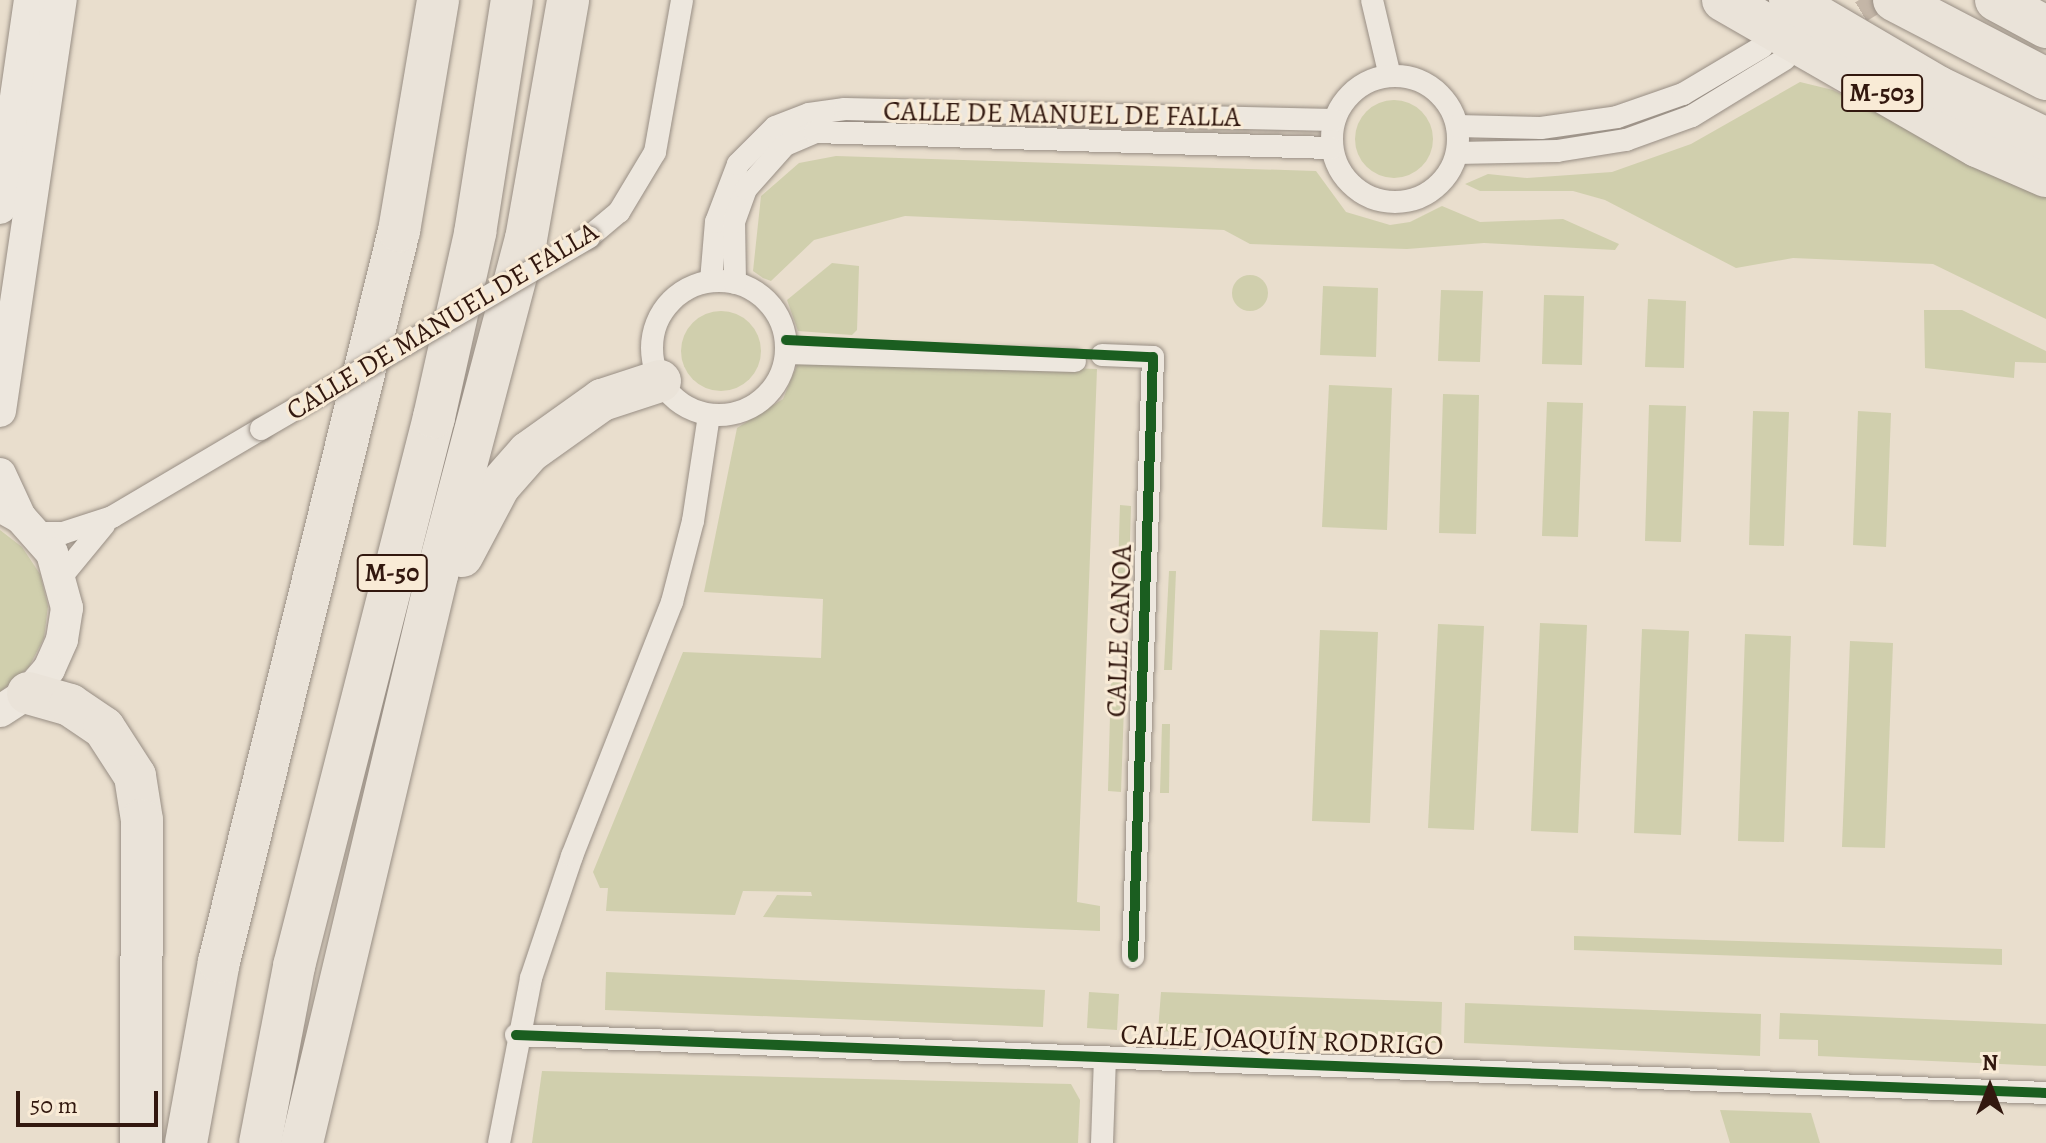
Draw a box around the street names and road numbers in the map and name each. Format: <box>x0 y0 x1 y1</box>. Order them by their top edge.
road number: M-503 <box>1840 71 1924 115</box>
street label: CALLE DE MANUEL DE FALLA <box>883 94 1241 134</box>
street label: CALLE DE MANUEL DE FALLA <box>280 215 604 427</box>
street label: CALLE CANOA <box>1099 544 1139 718</box>
road number: M-50 <box>356 551 428 595</box>
street label: CALLE JOAQUÍN RODRIGO <box>1120 1018 1444 1062</box>

